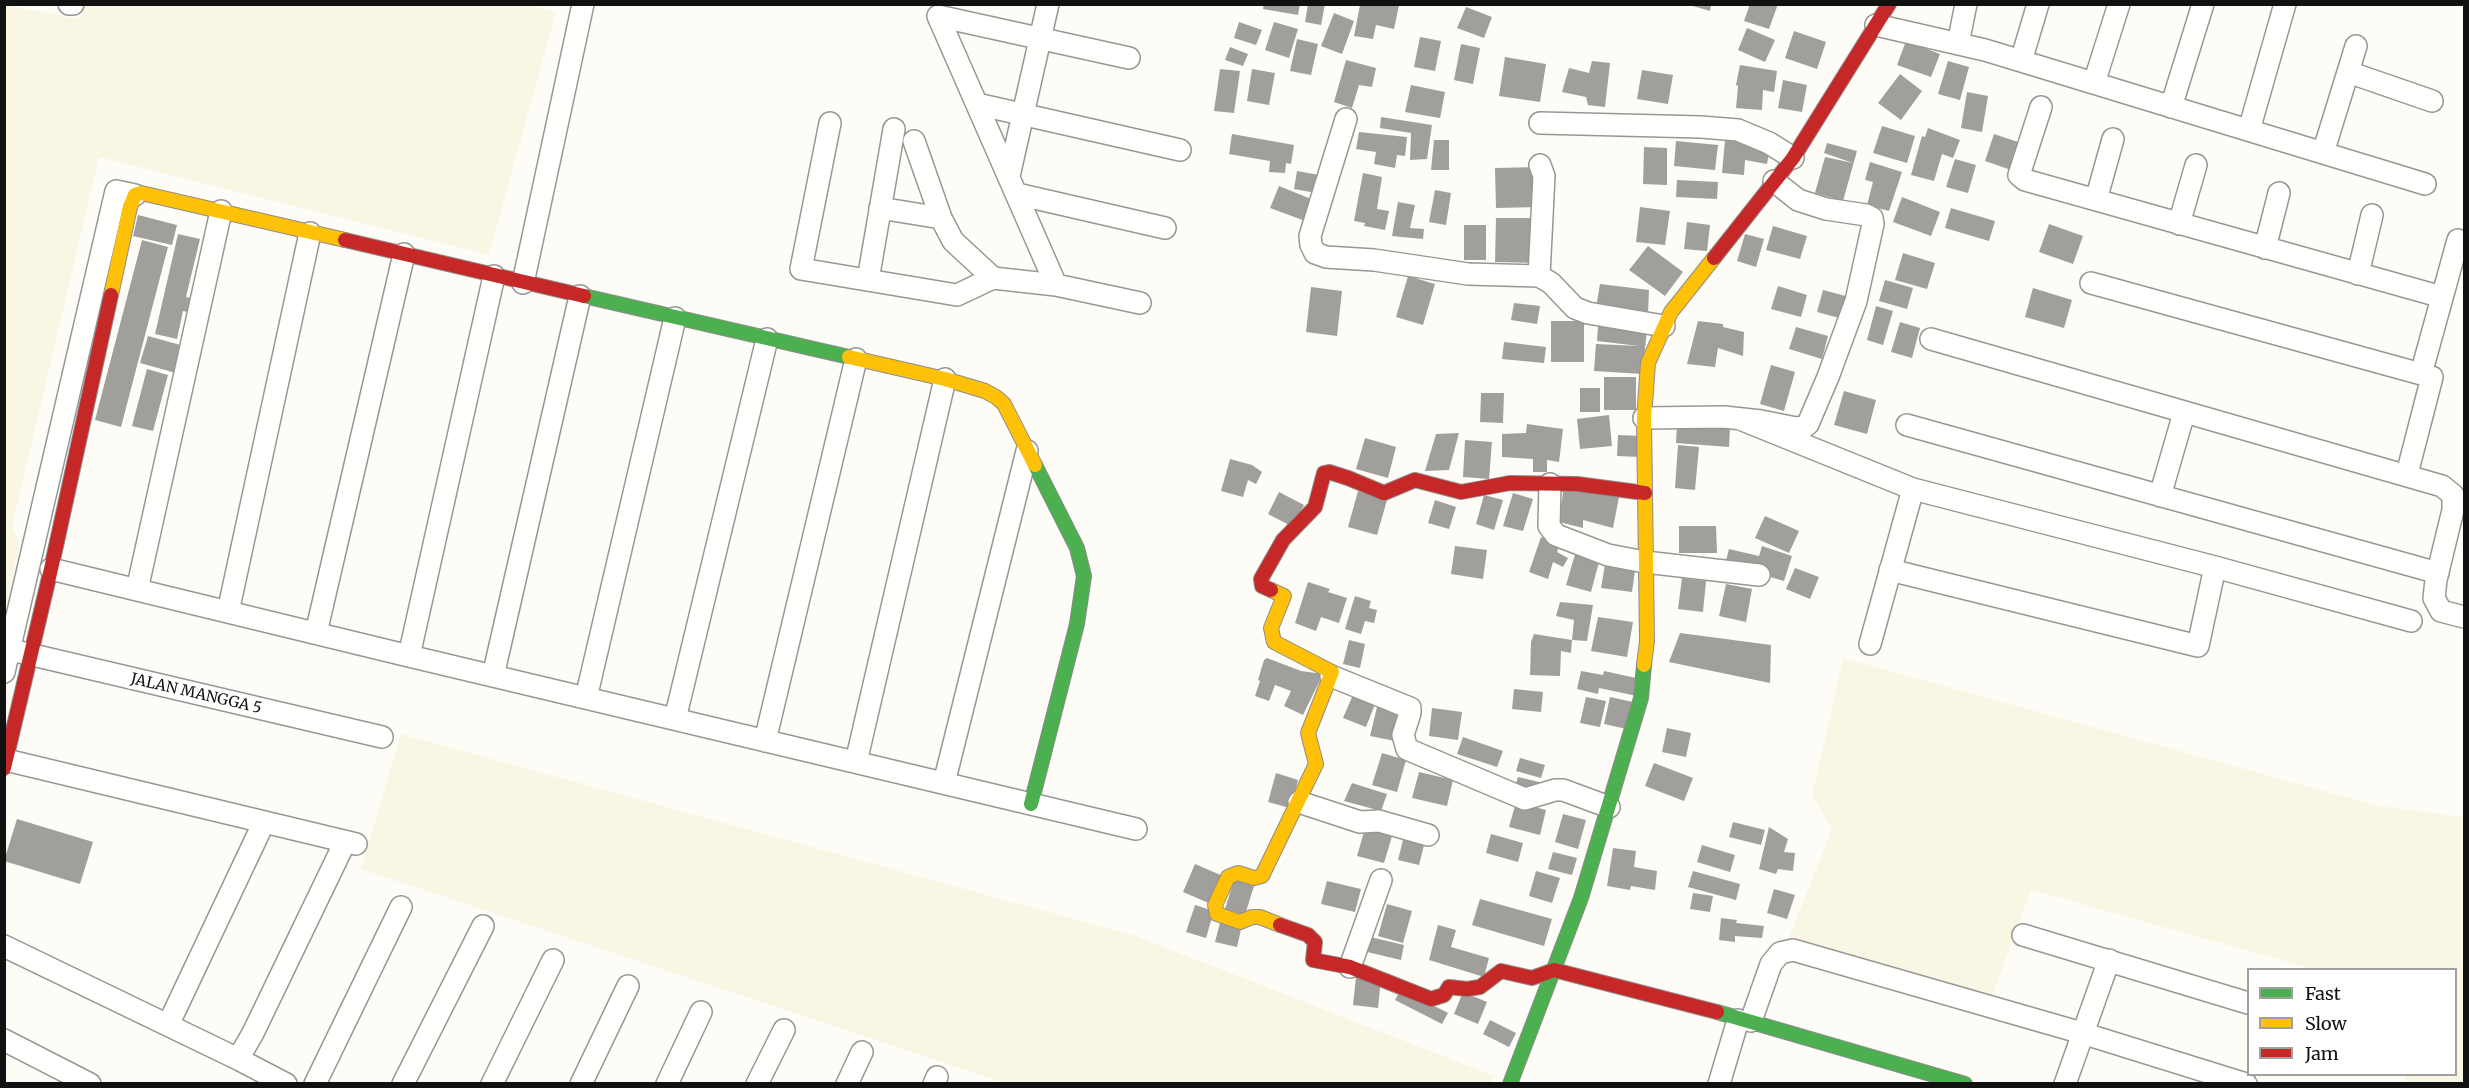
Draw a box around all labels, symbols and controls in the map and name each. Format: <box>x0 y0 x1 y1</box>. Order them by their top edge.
street label: JALAN MANGGA 5 <box>129 670 263 718</box>
legend <box>2247 968 2457 1076</box>
text: Fast <box>2305 982 2341 1005</box>
text: Slow <box>2305 1012 2347 1035</box>
text: Jam <box>2305 1042 2339 1065</box>

